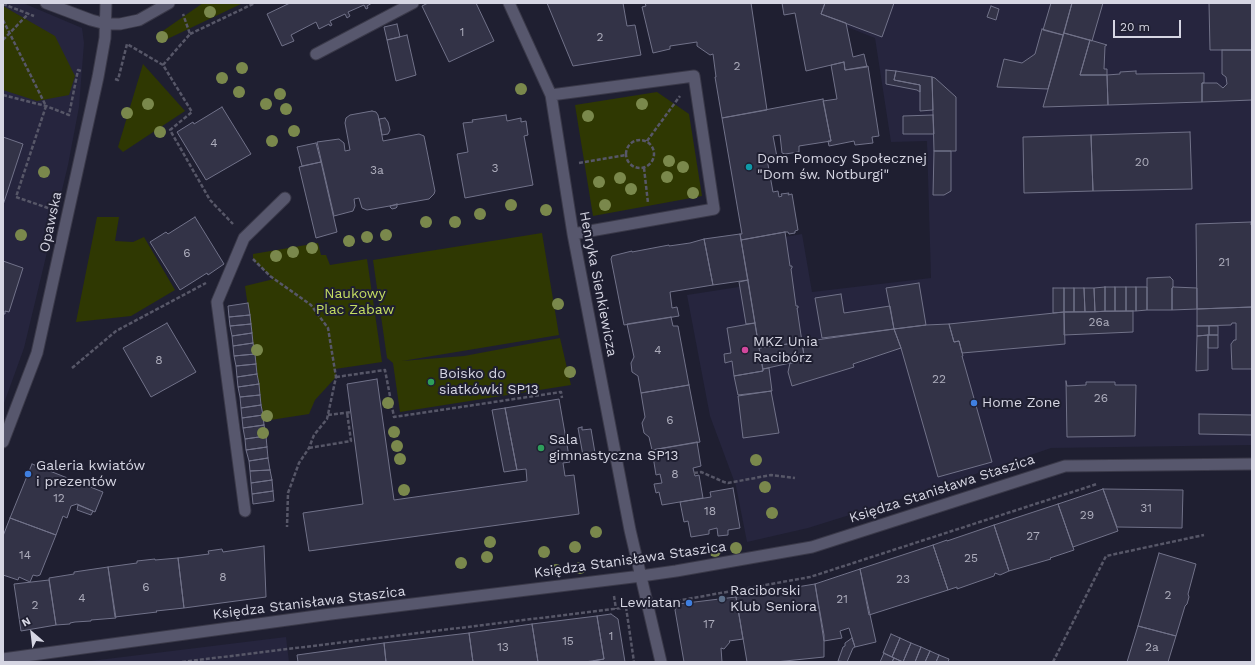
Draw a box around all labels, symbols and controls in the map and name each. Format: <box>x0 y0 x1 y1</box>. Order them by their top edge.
scale bar <box>1115 12 1183 38</box>
text: 20 m <box>1120 20 1150 34</box>
house number: 1 <box>460 25 464 39</box>
house number: 2 <box>597 30 603 44</box>
house number: 2 <box>734 59 740 73</box>
house number: 4 <box>210 136 218 150</box>
place label: Dom Pomocy Społecznej "Dom św. Notburgi" <box>757 151 927 184</box>
house number: 20 <box>1135 155 1149 169</box>
house number: 3 <box>492 161 498 175</box>
marker: Dom Pomocy Społecznej "Dom św. Notburgi" <box>744 162 754 172</box>
house number: 3a <box>370 163 384 177</box>
street label: Opawska <box>36 190 66 254</box>
street label: Henryka Sienkiewicza <box>576 210 620 358</box>
house number: 6 <box>183 246 191 260</box>
house number: 21 <box>1218 255 1230 269</box>
park label: Naukowy Plac Zabaw <box>316 286 394 318</box>
house number: 26a <box>1088 315 1110 329</box>
place label: MKZ Unia Racibórz <box>753 334 818 366</box>
house number: 4 <box>654 343 662 357</box>
marker: MKZ Unia Racibórz <box>740 345 750 355</box>
house number: 8 <box>155 353 163 367</box>
place label: Boisko do siatkówki SP13 <box>439 366 539 398</box>
house number: 22 <box>932 372 946 386</box>
marker: Boisko do siatkówki SP13 <box>426 377 436 387</box>
house number: 26 <box>1094 391 1108 405</box>
place label: Home Zone <box>982 395 1060 411</box>
marker: Home Zone <box>969 398 979 408</box>
house number: 6 <box>666 413 674 427</box>
place label: Sala gimnastyczna SP13 <box>549 432 678 464</box>
marker: Sala gimnastyczna SP13 <box>536 443 546 453</box>
street label: Księdza Stanisława Staszica <box>847 451 1037 527</box>
place label: Galeria kwiatów i prezentów <box>36 458 145 490</box>
house number: 8 <box>671 467 679 481</box>
marker: Galeria kwiatów i prezentów <box>23 469 33 479</box>
house number: 12 <box>53 491 65 505</box>
house number: 31 <box>1140 501 1152 515</box>
house number: 18 <box>704 504 716 518</box>
house number: 29 <box>1080 508 1094 522</box>
house number: 27 <box>1026 529 1040 543</box>
street label: Księdza Stanisława Staszica <box>533 538 727 582</box>
house number: 14 <box>19 548 31 562</box>
house number: 25 <box>964 551 978 565</box>
house number: 8 <box>219 570 227 584</box>
house number: 23 <box>896 572 910 586</box>
house number: 6 <box>142 580 150 594</box>
street label: Księdza Stanisława Staszica <box>212 583 406 623</box>
place label: Raciborski Klub Seniora <box>730 583 817 616</box>
house number: 2 <box>1165 588 1171 602</box>
house number: 4 <box>78 591 86 605</box>
house number: 21 <box>836 592 848 606</box>
marker: Raciborski Klub Seniora <box>717 594 727 604</box>
place label: Lewiatan <box>619 595 681 611</box>
house number: 2 <box>32 598 38 612</box>
marker: Lewiatan <box>684 598 694 608</box>
north arrow <box>12 613 52 653</box>
text: N <box>19 614 33 630</box>
house number: 17 <box>703 617 715 631</box>
house number: 1 <box>609 629 613 643</box>
house number: 15 <box>562 634 574 648</box>
house number: 13 <box>497 640 509 654</box>
house number: 2a <box>1145 640 1159 654</box>

